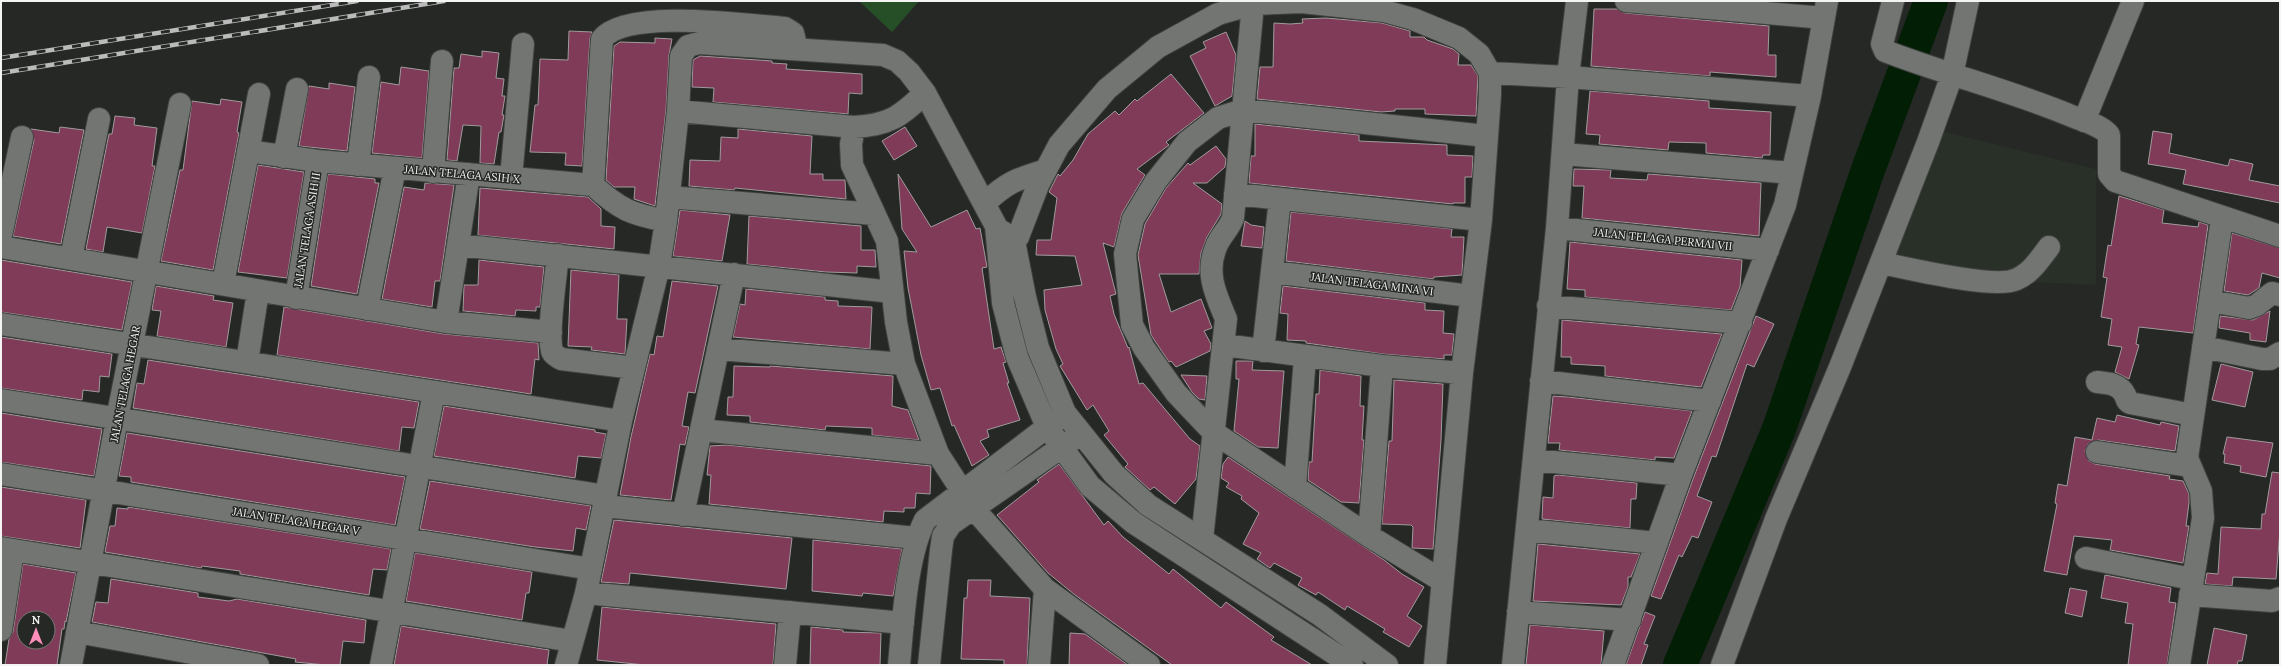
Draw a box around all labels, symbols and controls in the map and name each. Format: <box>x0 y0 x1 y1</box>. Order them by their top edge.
street label: JALAN TELAGA ASIH X <box>403 162 521 186</box>
street label: JALAN TELAGA ASIH II <box>291 171 323 290</box>
street label: JALAN TELAGA PERMAI VII <box>1592 225 1733 253</box>
street label: JALAN TELAGA MINA VI <box>1309 269 1434 299</box>
street label: JALAN TELAGA HEGAR <box>107 324 143 444</box>
street label: JALAN TELAGA HEGAR V <box>230 504 361 538</box>
north arrow <box>16 610 56 650</box>
text: N <box>32 613 41 627</box>

